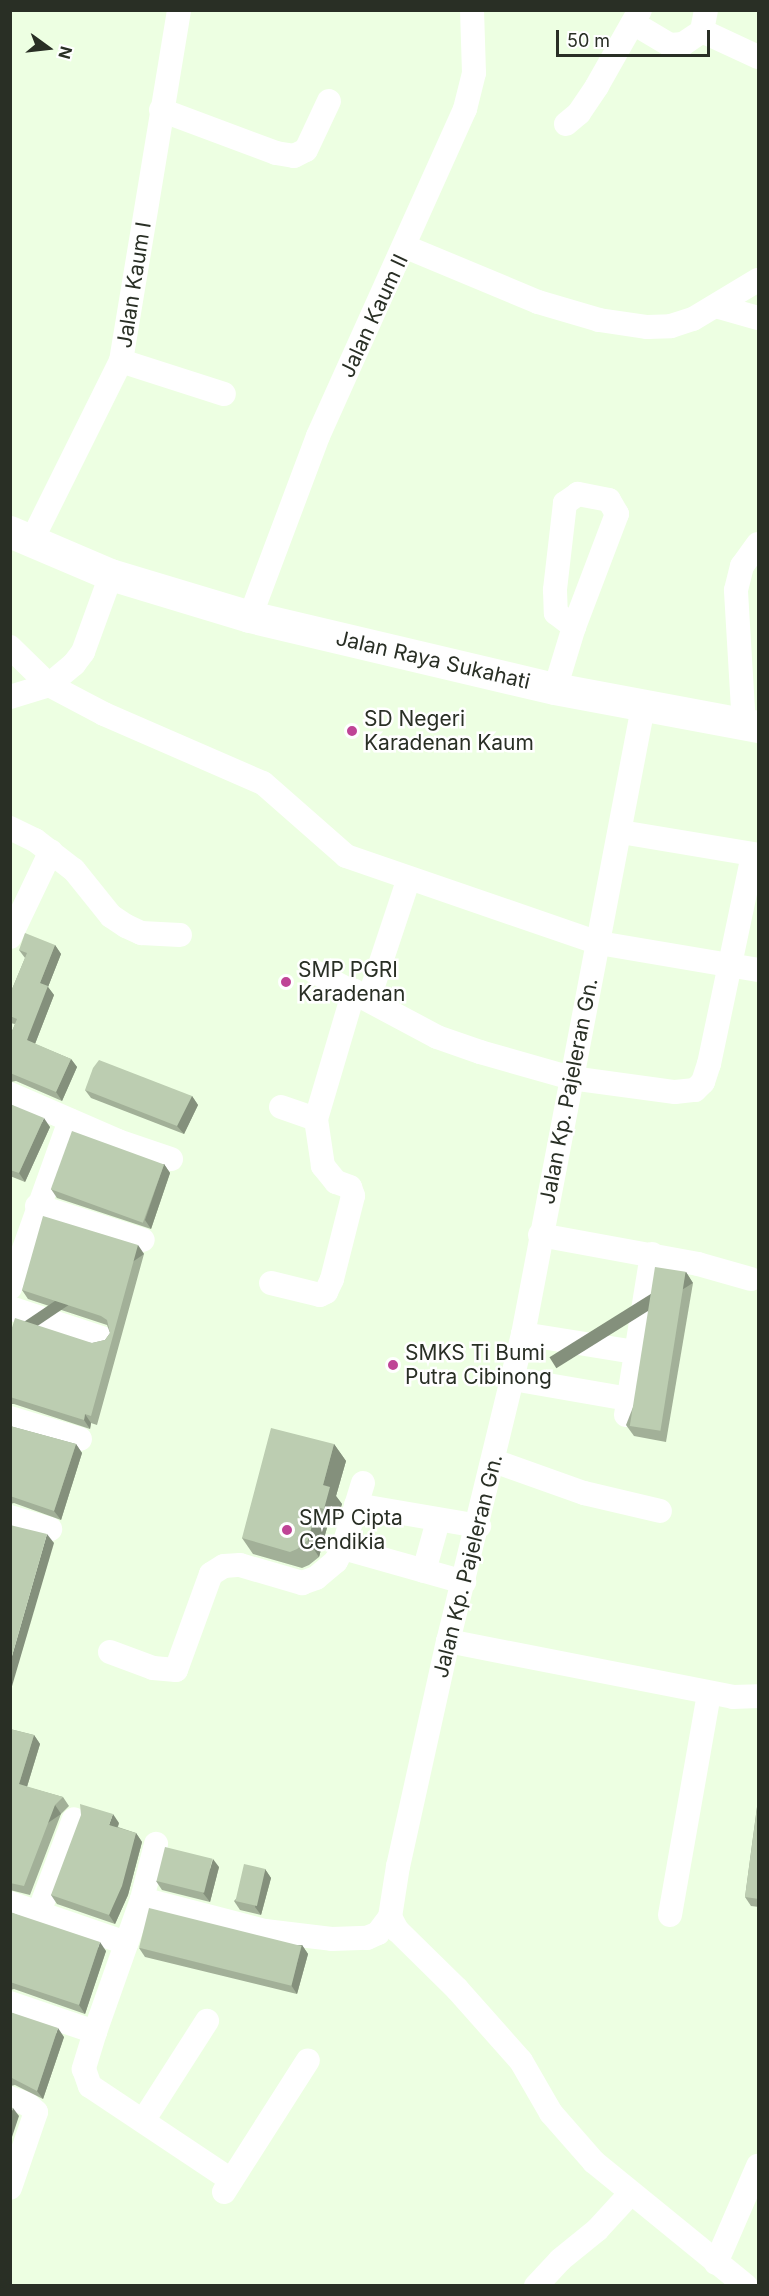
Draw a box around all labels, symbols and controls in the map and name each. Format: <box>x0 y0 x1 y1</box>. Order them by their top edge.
north arrow <box>18 18 78 78</box>
scale bar <box>559 18 714 56</box>
text: 50 m <box>567 30 610 51</box>
text: N <box>54 44 77 61</box>
street label: Jalan Kaum I <box>112 220 156 350</box>
street label: Jalan Kaum II <box>335 250 413 382</box>
street label: Jalan Raya Sukahati <box>333 625 533 695</box>
place label: SD Negeri Karadenan Kaum <box>364 706 534 756</box>
marker: SD Negeri Karadenan Kaum <box>345 724 359 738</box>
place label: SMP PGRI Karadenan <box>298 957 405 1007</box>
marker: SMP PGRI Karadenan <box>279 975 293 989</box>
street label: Jalan Kp. Pajeleran Gn. <box>535 976 603 1206</box>
place label: SMKS Ti Bumi Putra Cibinong <box>405 1340 552 1390</box>
marker: SMKS Ti Bumi Putra Cibinong <box>386 1358 400 1372</box>
street label: Jalan Kp. Pajeleran Gn. <box>428 1451 508 1681</box>
place label: SMP Cipta Cendikia <box>299 1505 403 1555</box>
marker: SMP Cipta Cendikia <box>280 1523 294 1537</box>

